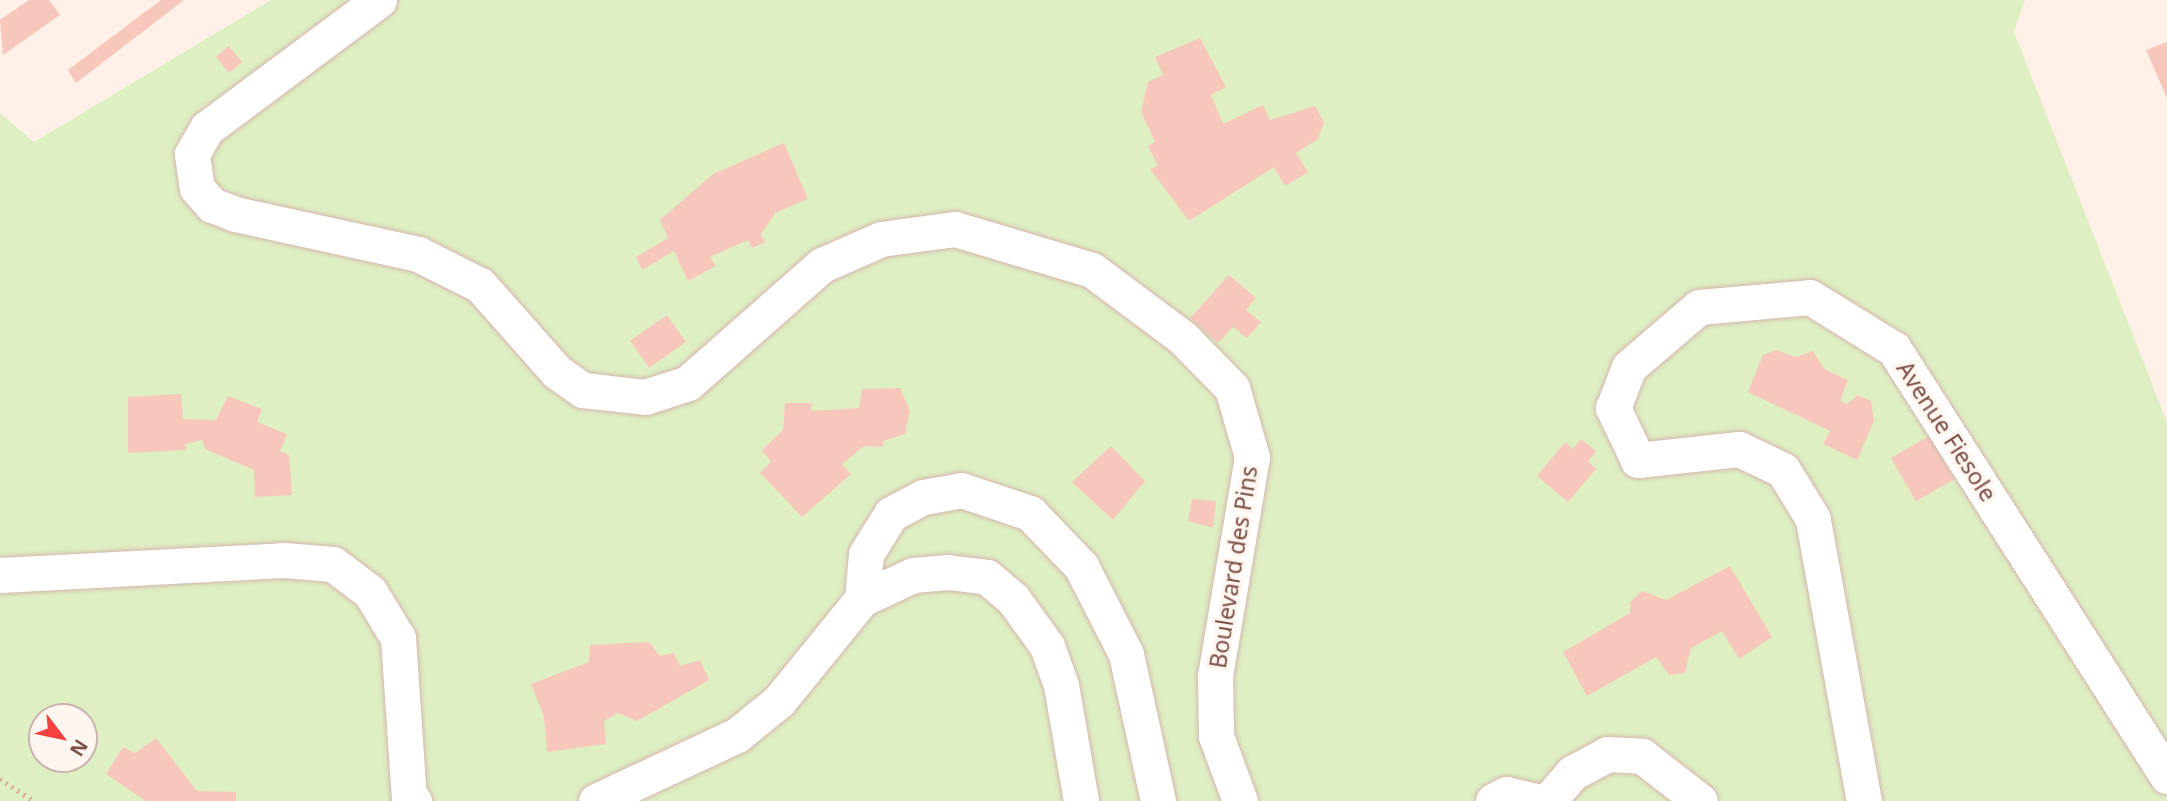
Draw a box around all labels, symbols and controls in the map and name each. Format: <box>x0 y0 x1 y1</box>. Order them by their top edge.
street label: Avenue Fiesole <box>1891 356 2003 506</box>
street label: Boulevard des Pins <box>1203 464 1263 670</box>
north arrow <box>28 703 98 773</box>
text: N <box>64 735 94 762</box>

